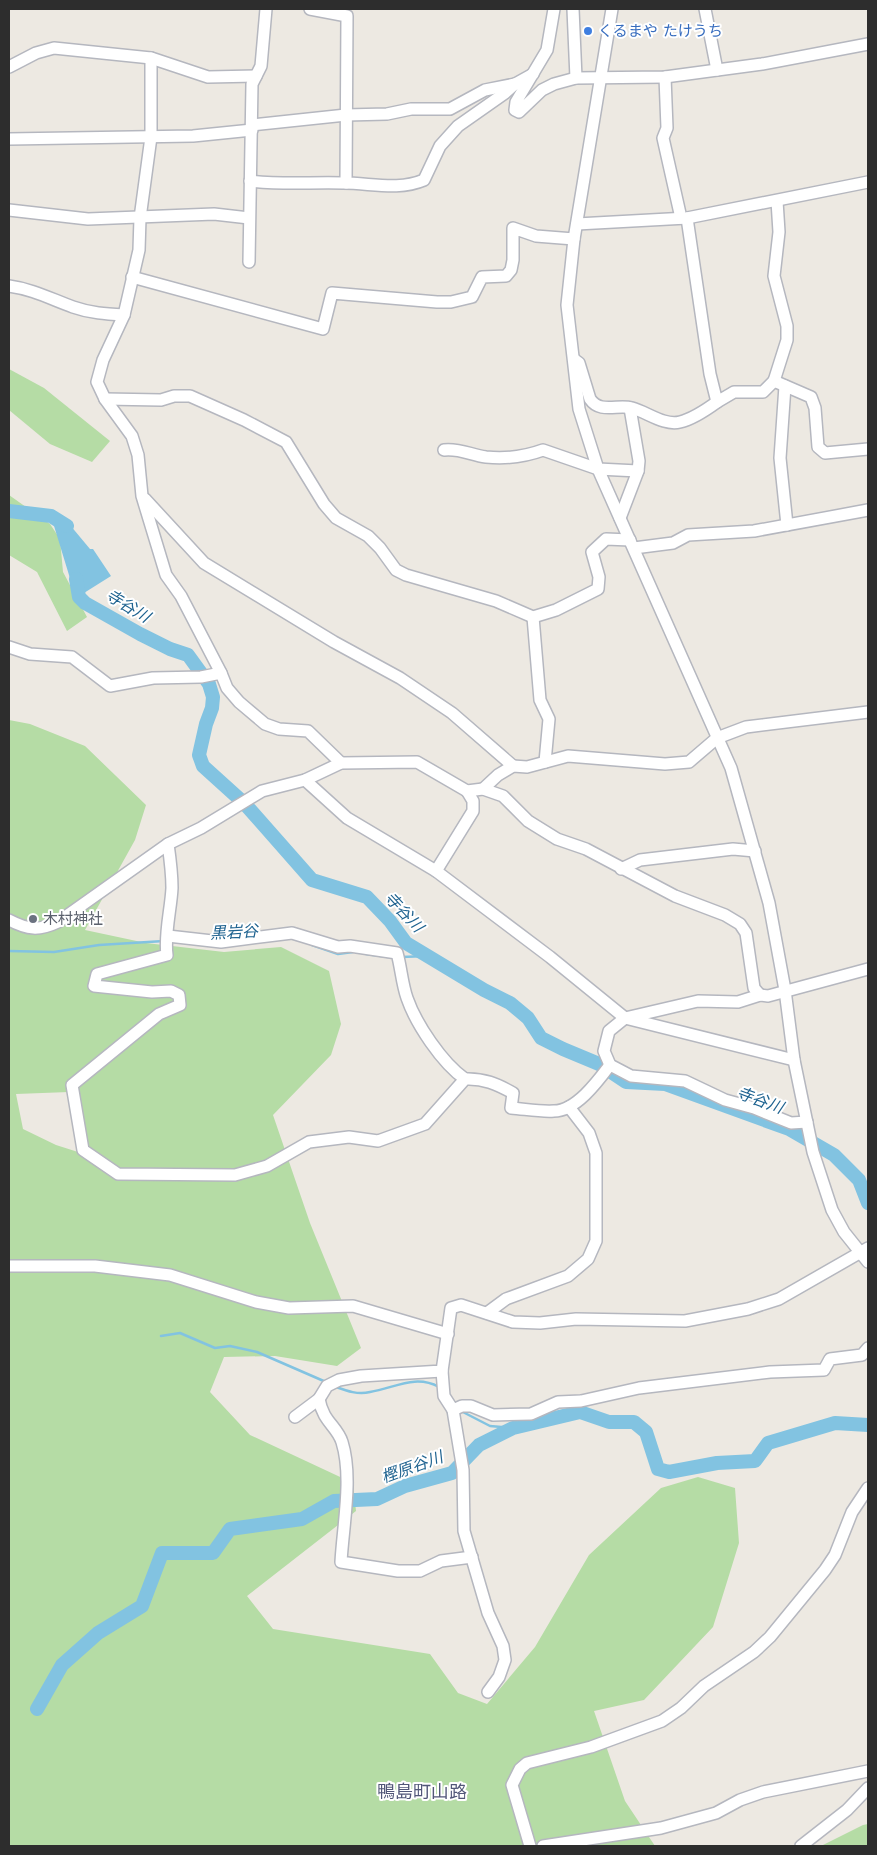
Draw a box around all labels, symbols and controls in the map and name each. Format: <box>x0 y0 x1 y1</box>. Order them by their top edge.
place label: くるまや たけうち <box>598 22 723 40</box>
marker: くるまや たけうち <box>582 25 594 37</box>
water label: 寺谷川 <box>103 585 155 628</box>
water label: 寺谷川 <box>381 888 429 937</box>
place label: 木村神社 <box>43 910 103 928</box>
marker: 木村神社 <box>27 913 39 925</box>
water label: 黒岩谷 <box>210 921 260 943</box>
water label: 寺谷川 <box>734 1083 788 1118</box>
water label: 樫原谷川 <box>379 1446 447 1487</box>
district label: 鴨島町山路 <box>377 1781 467 1802</box>

